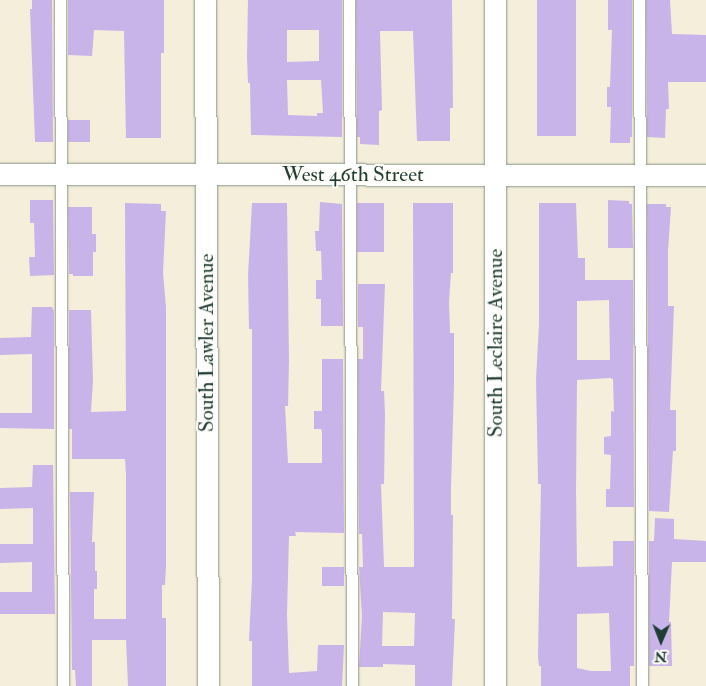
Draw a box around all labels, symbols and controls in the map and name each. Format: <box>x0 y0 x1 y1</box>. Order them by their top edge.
street label: West 46th Street <box>282 162 424 188</box>
street label: South Leclaire Avenue <box>483 249 509 437</box>
street label: South Lawler Avenue <box>194 254 220 432</box>
north arrow <box>636 616 686 666</box>
text: N <box>654 648 667 665</box>

